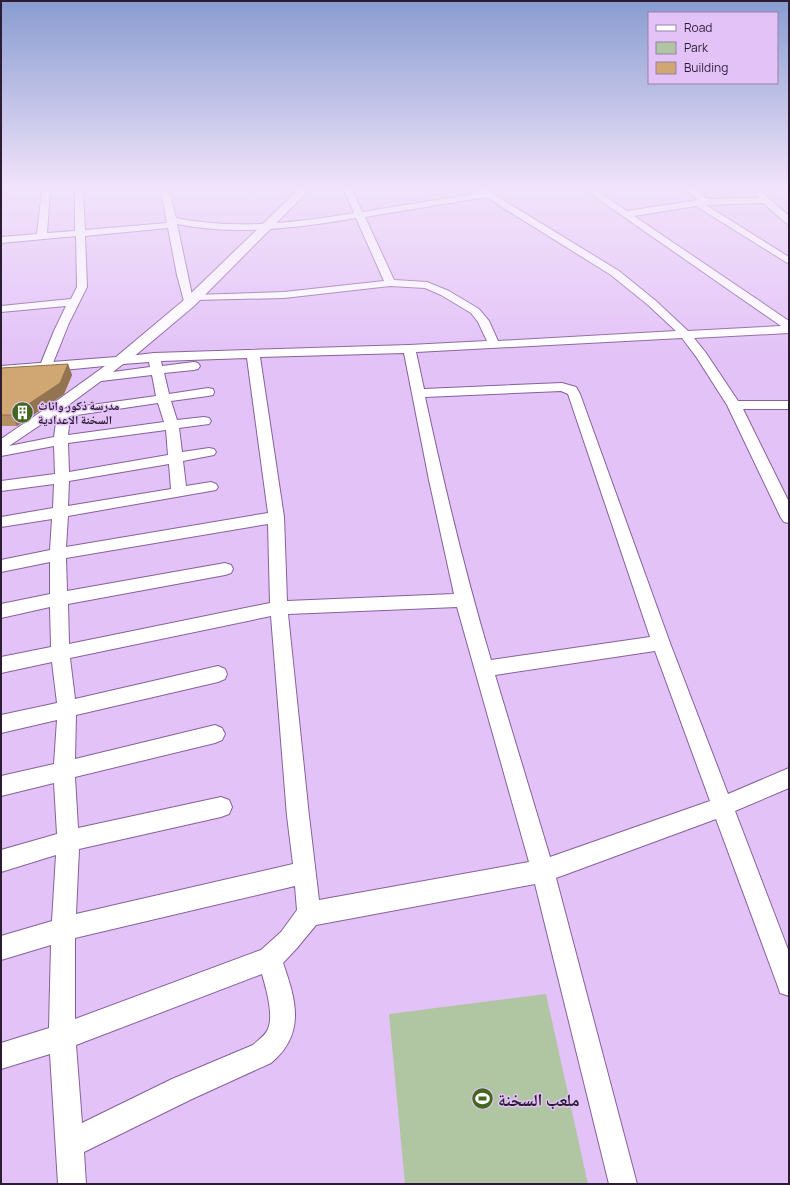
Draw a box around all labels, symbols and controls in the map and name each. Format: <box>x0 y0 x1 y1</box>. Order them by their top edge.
legend <box>648 12 778 84</box>
text: Road <box>684 19 712 36</box>
text: Park <box>684 39 709 56</box>
text: Building <box>684 59 728 76</box>
place label: مدرسة ذكور واناث السخنة الاعدادية <box>38 397 120 428</box>
building icon: مدرسة ذكور واناث السخنة الاعدادية <box>9 399 35 425</box>
sports icon: ملعب السخنة <box>470 1086 496 1112</box>
place label: ملعب السخنة <box>498 1088 580 1111</box>

